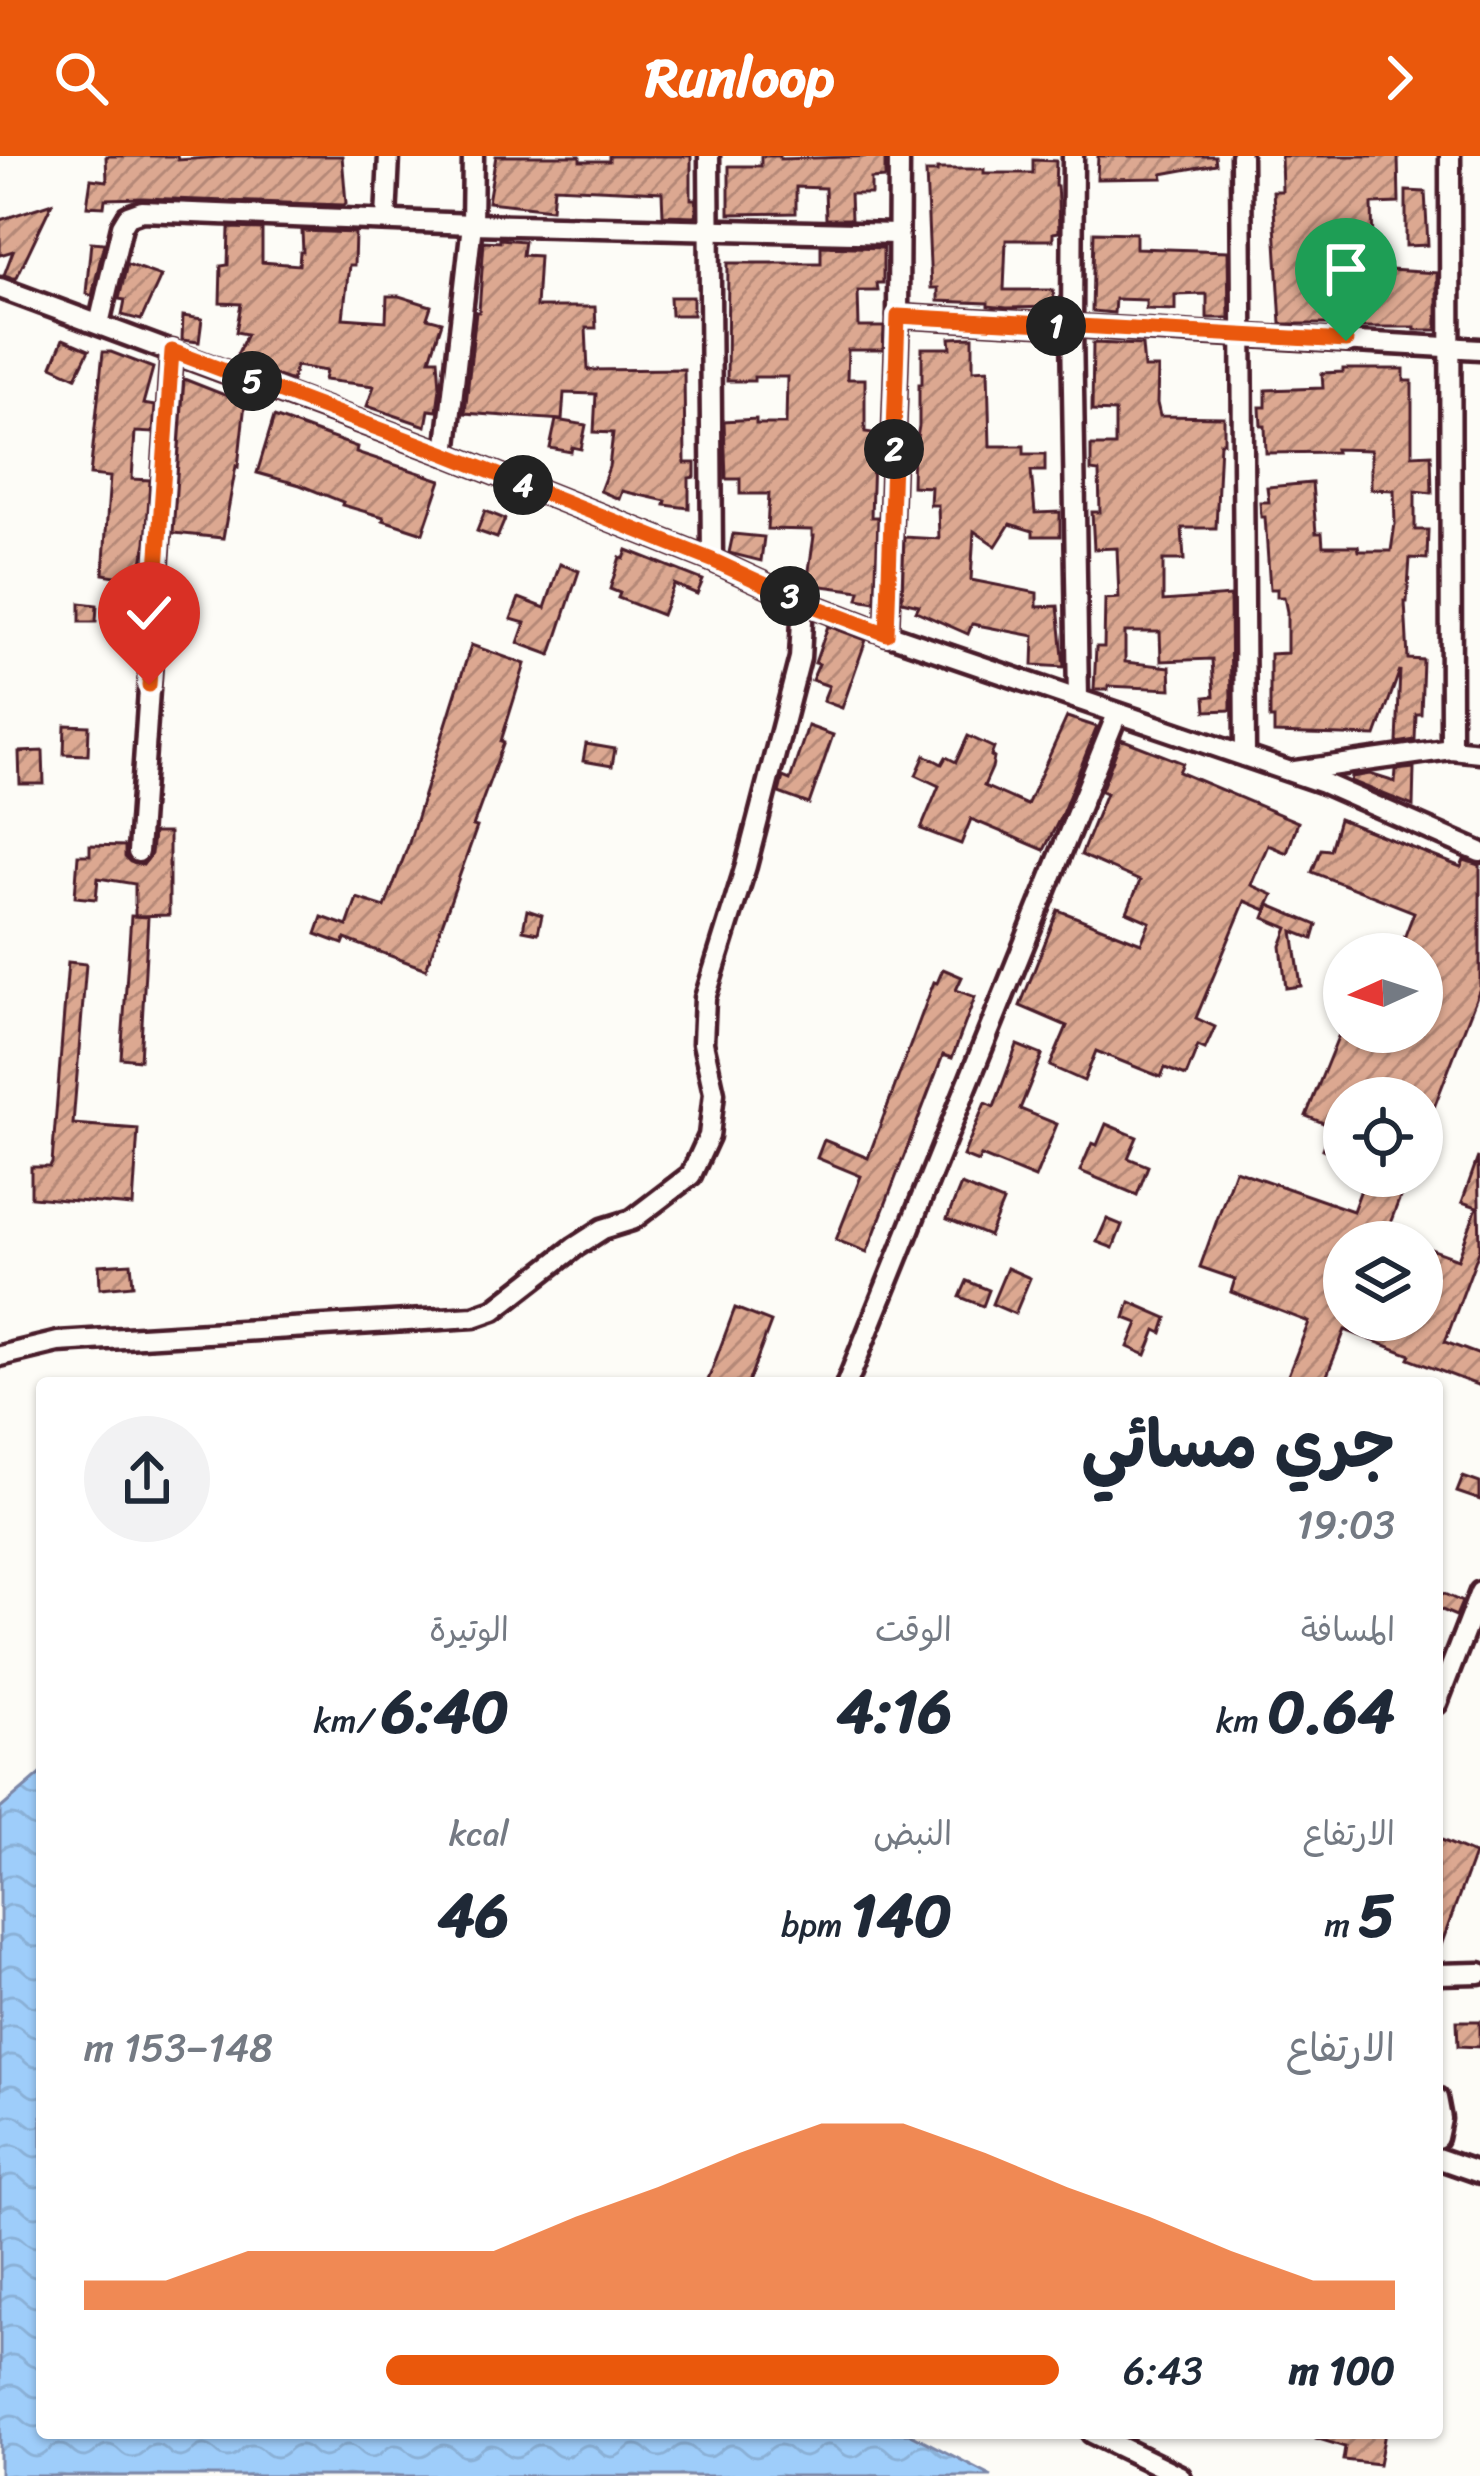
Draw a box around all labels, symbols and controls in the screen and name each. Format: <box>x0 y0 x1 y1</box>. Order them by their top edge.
text: Runloop <box>646 30 834 126</box>
icon: search <box>48 45 114 111</box>
icon: forward <box>1366 45 1432 111</box>
pin <box>1295 218 1397 341</box>
icon: arrive <box>1313 236 1379 302</box>
pin: 1 <box>1026 296 1086 356</box>
text: 1 <box>1049 297 1063 355</box>
pin: 5 <box>222 351 282 411</box>
text: 5 <box>242 352 262 410</box>
pin: 2 <box>864 419 924 479</box>
text: 2 <box>884 420 904 478</box>
pin: 4 <box>493 455 553 515</box>
text: 4 <box>513 456 533 514</box>
pin <box>98 562 200 685</box>
pin: 3 <box>760 566 820 626</box>
text: 3 <box>781 567 799 625</box>
icon: check <box>116 580 182 646</box>
north arrow <box>1323 933 1443 1053</box>
map controls <box>1323 933 1443 1341</box>
button: locate <box>1323 1077 1443 1197</box>
button: layers <box>1323 1221 1443 1341</box>
text: جري مسائي <box>1081 1386 1395 1503</box>
button: share <box>84 1416 210 1542</box>
text: 19:03 <box>1296 1490 1395 1559</box>
text: الوتيرة <box>429 1601 509 1659</box>
text: الوقت <box>875 1601 952 1659</box>
text: المسافة <box>1301 1601 1395 1659</box>
text: 6:40 <box>381 1659 509 1765</box>
text: 4:16 <box>837 1659 952 1765</box>
text: 0.64 <box>1267 1659 1395 1765</box>
text: /km <box>314 1692 381 1750</box>
text: km <box>1216 1692 1267 1750</box>
text: kcal <box>449 1805 509 1863</box>
text: النبض <box>873 1805 952 1863</box>
text: الارتفاع <box>1302 1805 1395 1863</box>
text: 46 <box>437 1863 509 1969</box>
text: 140 <box>851 1863 952 1969</box>
text: 5 <box>1358 1863 1395 1969</box>
text: bpm <box>781 1896 851 1954</box>
text: m <box>1324 1896 1358 1954</box>
text: 148–153 m <box>84 2013 273 2082</box>
text: الارتفاع <box>1286 2013 1395 2082</box>
text: 6:43 <box>1123 2336 1203 2405</box>
text: 100 m <box>1289 2336 1395 2405</box>

